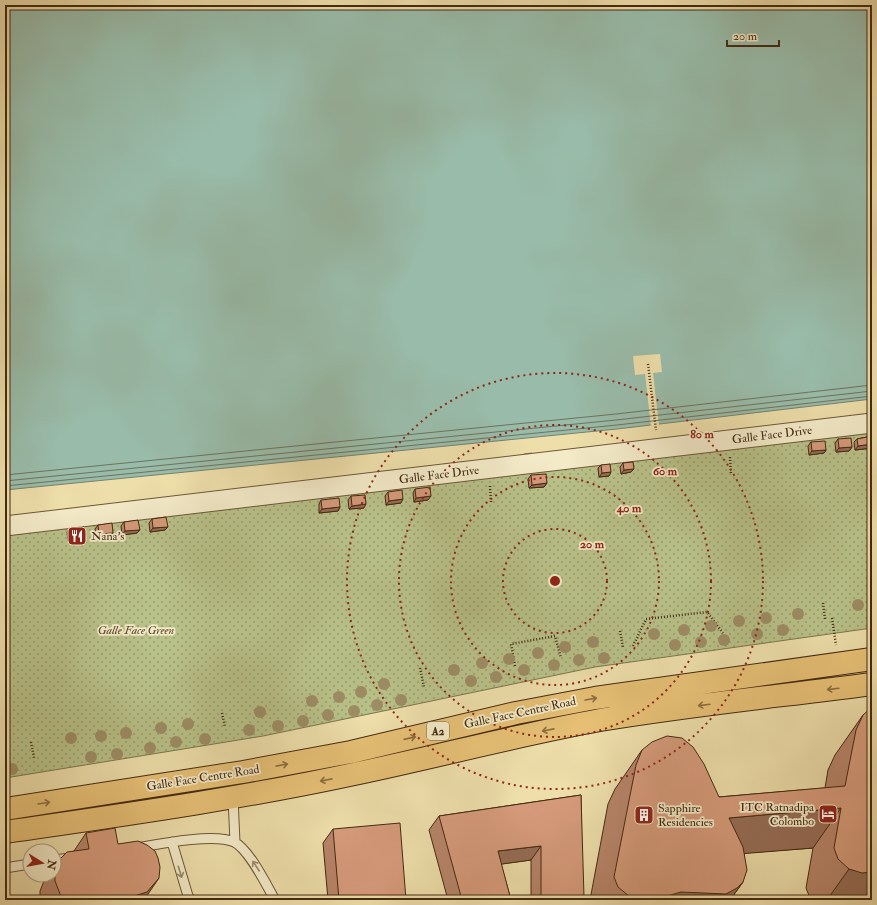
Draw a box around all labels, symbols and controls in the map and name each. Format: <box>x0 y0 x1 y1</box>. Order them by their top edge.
scale bar <box>727 22 779 48</box>
text: 20 m <box>733 29 758 44</box>
street label: Galle Face Drive <box>731 423 813 447</box>
text: 80 m <box>690 427 714 442</box>
street label: Galle Face Drive <box>398 463 480 487</box>
text: 60 m <box>653 464 678 479</box>
text: 40 m <box>616 501 642 516</box>
restaurant icon: Nana's <box>66 525 88 547</box>
place label: Nana's <box>91 529 124 544</box>
text: 20 m <box>580 537 605 552</box>
centre of rings <box>548 574 562 588</box>
park label: Galle Face Green <box>98 623 175 638</box>
one-way arrow <box>827 685 840 693</box>
street label: Galle Face Centre Road <box>463 694 577 732</box>
one-way arrow <box>584 695 597 703</box>
one-way arrow <box>698 701 711 709</box>
road number: A2 <box>427 722 449 740</box>
one-way arrow <box>542 727 555 735</box>
one-way arrow <box>403 734 416 741</box>
one-way arrow <box>276 761 289 769</box>
street label: Galle Face Centre Road <box>145 762 261 794</box>
one-way arrow <box>320 776 333 784</box>
one-way arrow <box>37 799 50 807</box>
place label: ITC Ratnadipa Colombo <box>740 800 815 829</box>
place label: Sapphire Residencies <box>658 801 713 830</box>
hotel icon: ITC Ratnadipa Colombo <box>817 803 839 825</box>
building icon: Sapphire Residencies <box>633 804 655 826</box>
north arrow <box>22 843 62 883</box>
text: N <box>44 858 59 872</box>
one-way arrow <box>252 861 260 872</box>
one-way arrow <box>177 865 184 878</box>

